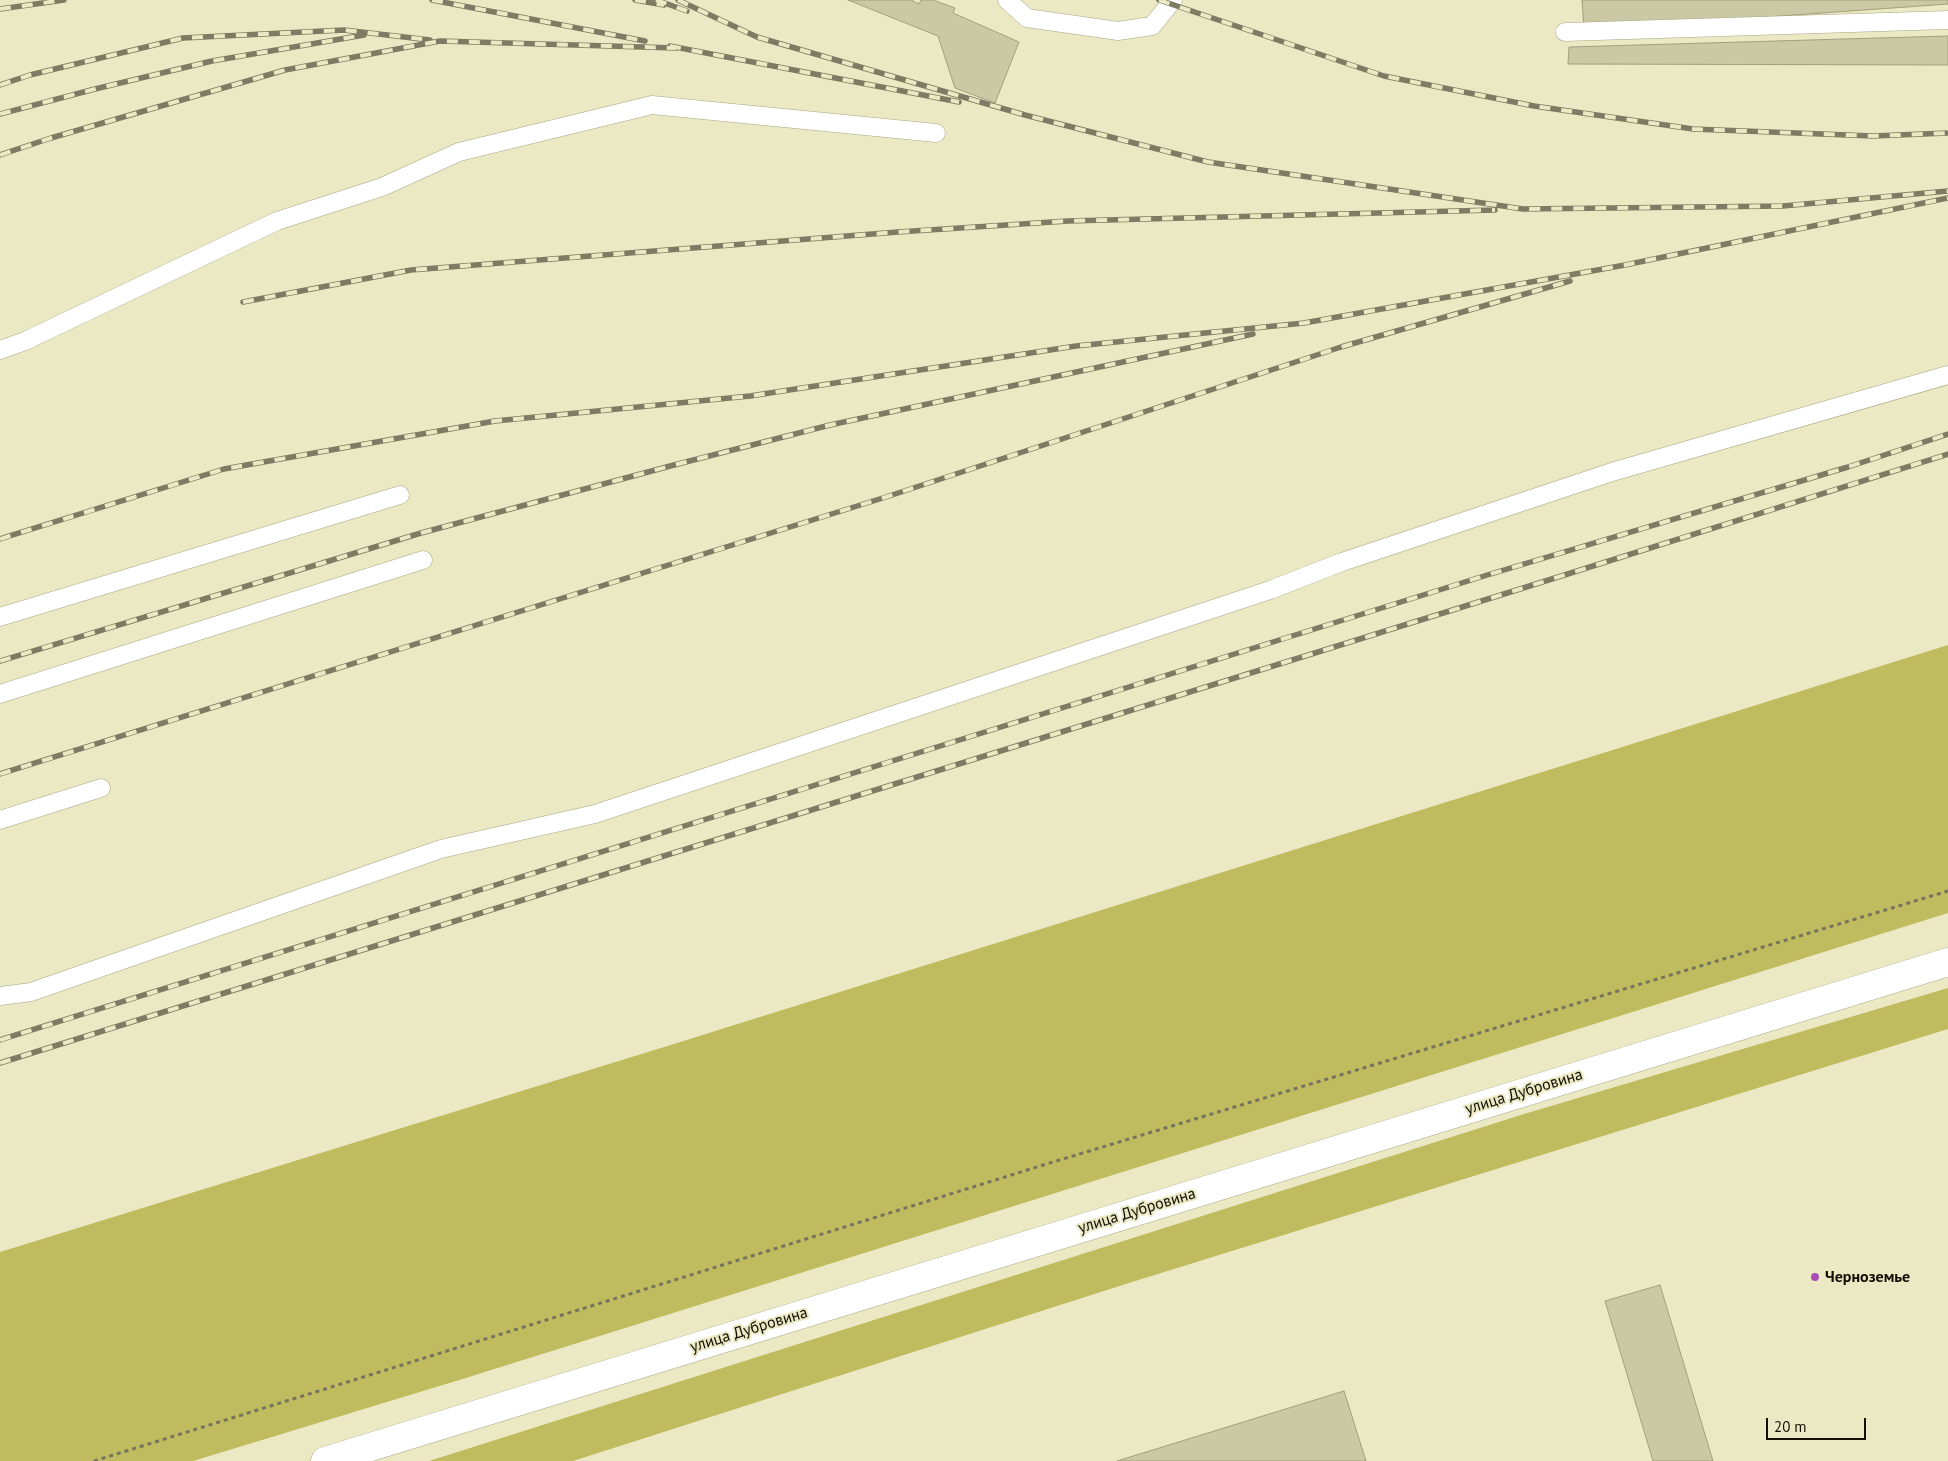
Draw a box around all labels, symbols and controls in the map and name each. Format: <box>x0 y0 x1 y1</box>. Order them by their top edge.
street label: улица Дубровина <box>1463 1065 1585 1119</box>
street label: улица Дубровина <box>1076 1184 1198 1238</box>
place label: Черноземье <box>1825 1267 1910 1287</box>
marker: Черноземье <box>1809 1271 1821 1283</box>
street label: улица Дубровина <box>688 1303 810 1357</box>
scale bar <box>1768 1408 1868 1440</box>
text: 20 m <box>1774 1417 1807 1436</box>

